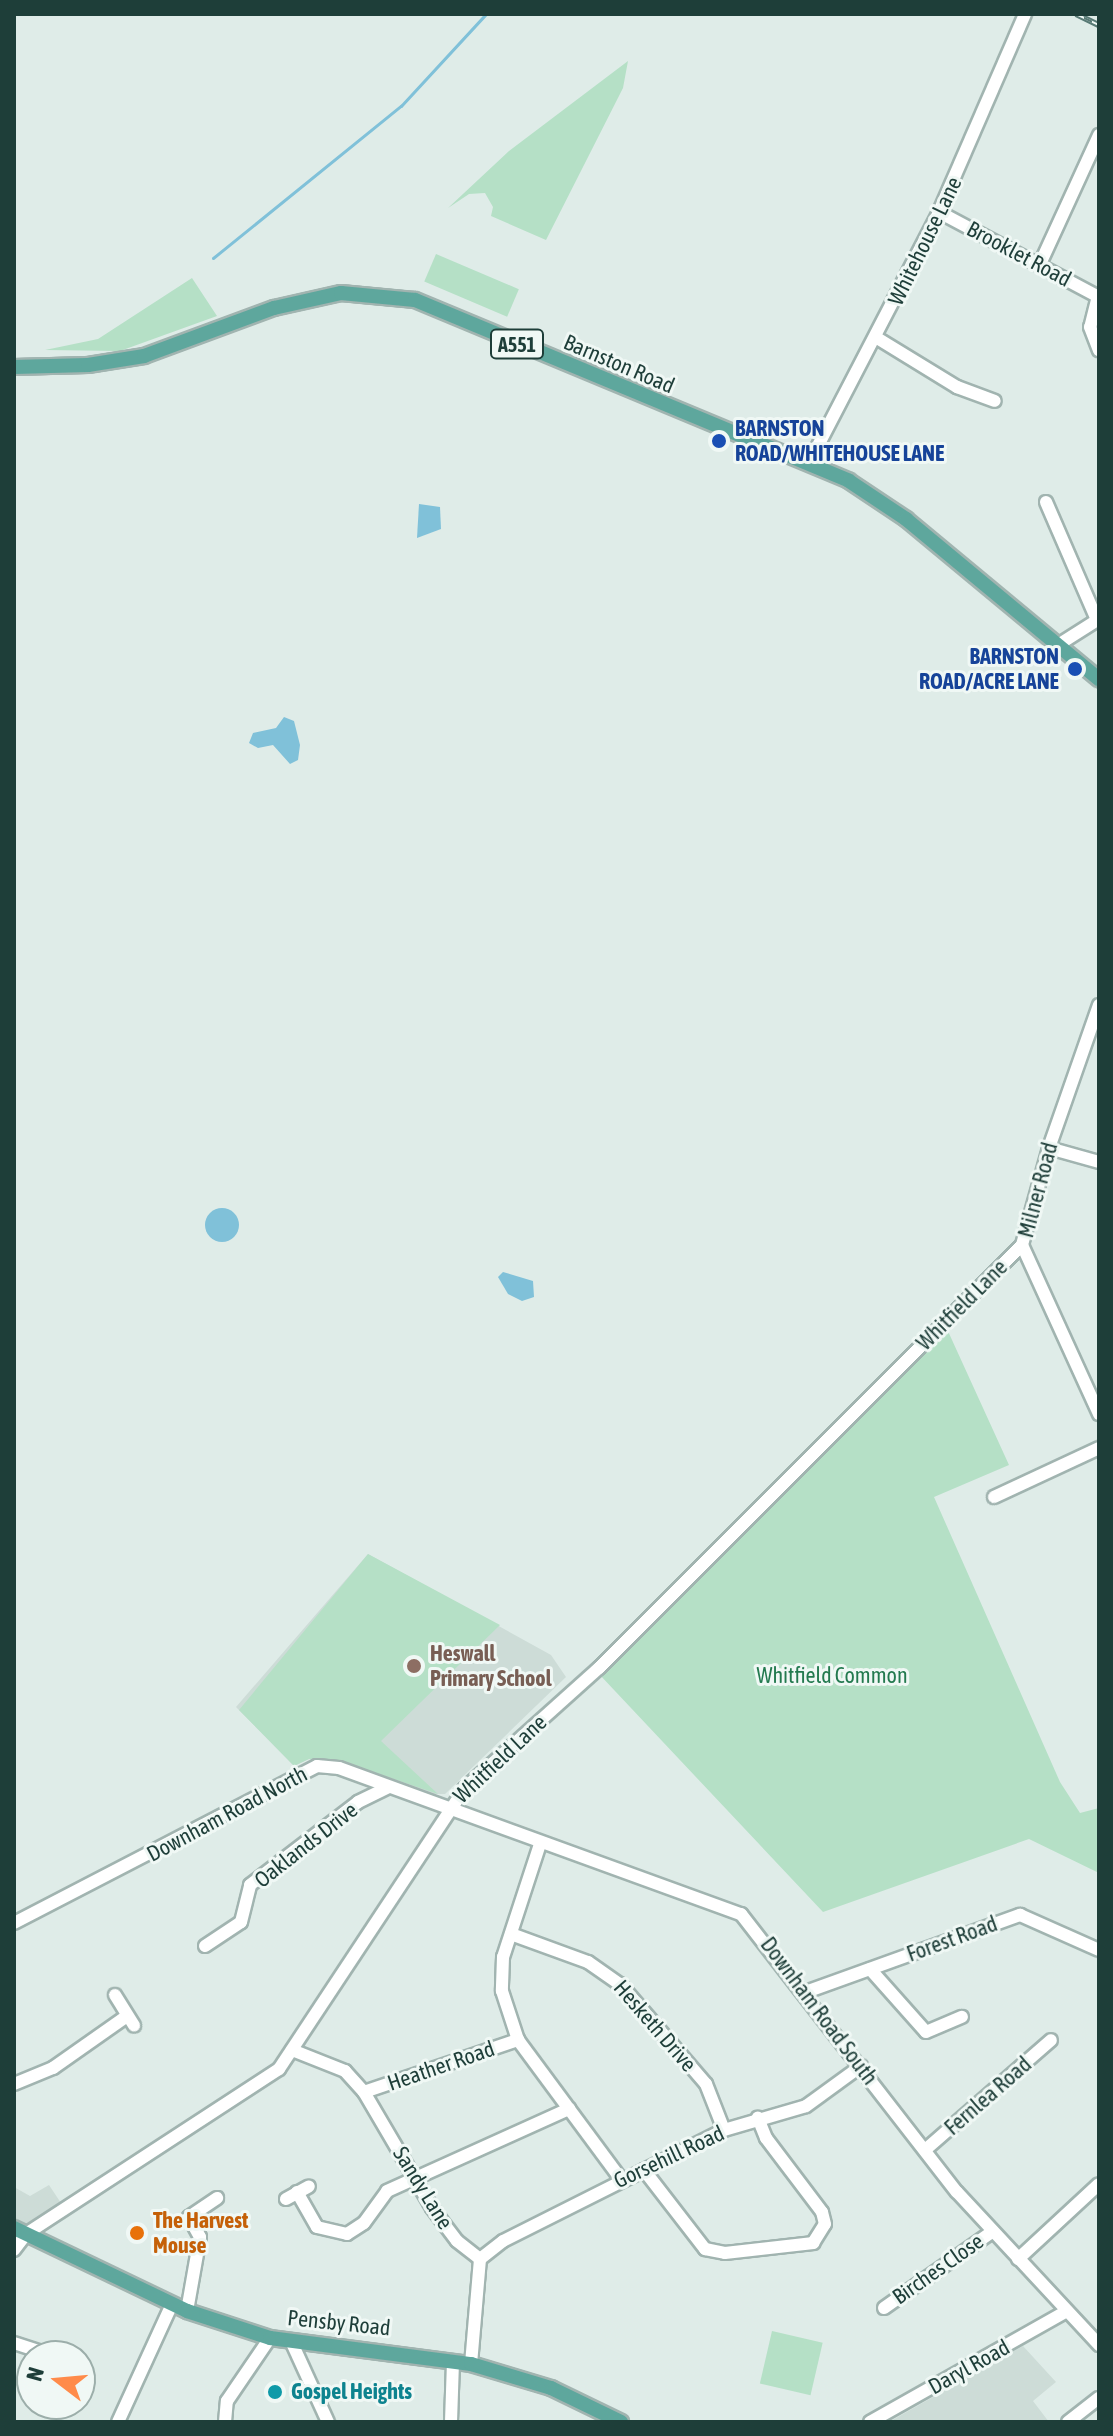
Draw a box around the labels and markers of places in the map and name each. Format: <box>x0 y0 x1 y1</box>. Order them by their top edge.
place label: BARNSTON ROAD/WHITEHOUSE LANE <box>735 415 944 466</box>
marker: BARNSTON ROAD/WHITEHOUSE LANE <box>710 432 728 450</box>
place label: BARNSTON ROAD/ACRE LANE <box>919 643 1059 694</box>
marker: BARNSTON ROAD/ACRE LANE <box>1066 660 1084 678</box>
place label: Heswall Primary School <box>430 1640 552 1692</box>
marker: Heswall Primary School <box>405 1657 423 1675</box>
place label: The Harvest Mouse <box>153 2207 248 2258</box>
marker: The Harvest Mouse <box>128 2224 146 2242</box>
place label: Gospel Heights <box>291 2379 412 2405</box>
marker: Gospel Heights <box>266 2383 284 2401</box>

